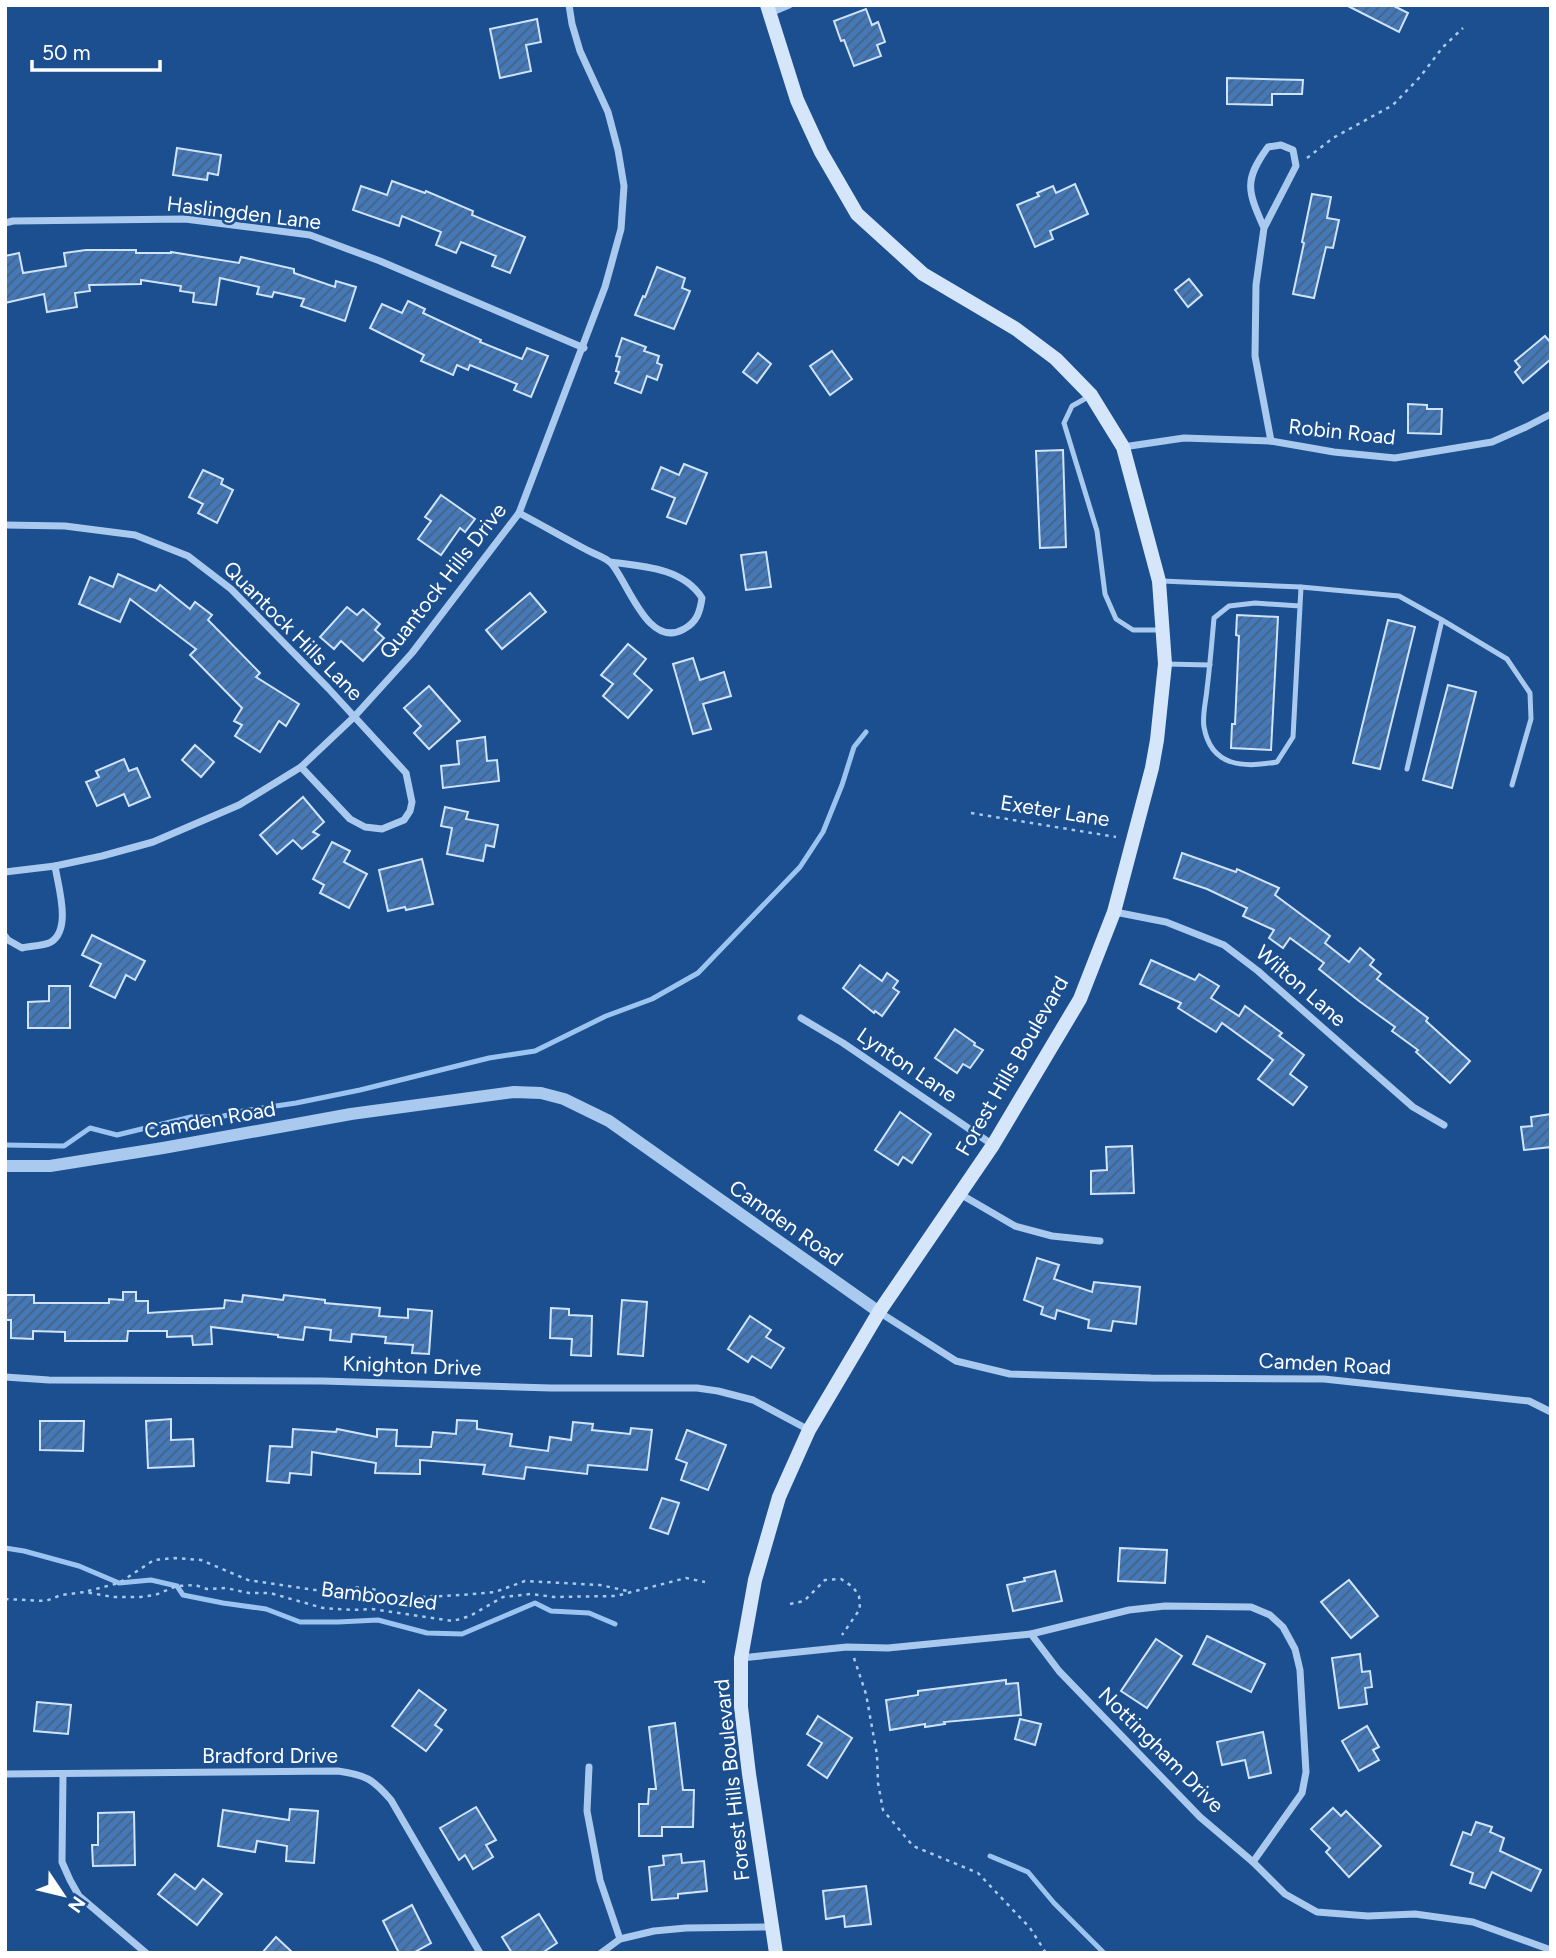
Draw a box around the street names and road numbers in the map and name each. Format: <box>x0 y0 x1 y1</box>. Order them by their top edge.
street label: Haslingden Lane <box>165 191 323 234</box>
street label: Robin Road <box>1287 413 1397 450</box>
street label: Quantock Hills Drive <box>374 498 511 664</box>
street label: Quantock Hills Lane <box>218 556 368 706</box>
street label: Exeter Lane <box>999 790 1111 831</box>
street label: Wilton Lane <box>1251 940 1352 1032</box>
street label: Forest Hills Boulevard <box>950 972 1073 1160</box>
street label: Lynton Lane <box>852 1022 962 1107</box>
street label: Camden Road <box>142 1096 277 1143</box>
street label: Camden Road <box>725 1174 848 1271</box>
street label: Camden Road <box>1258 1348 1392 1379</box>
street label: Knighton Drive <box>342 1351 482 1380</box>
street label: Bamboozled <box>320 1576 439 1615</box>
street label: Forest Hills Boulevard <box>708 1678 755 1882</box>
street label: Nottingham Drive <box>1093 1682 1229 1818</box>
street label: Bradford Drive <box>202 1743 338 1768</box>

